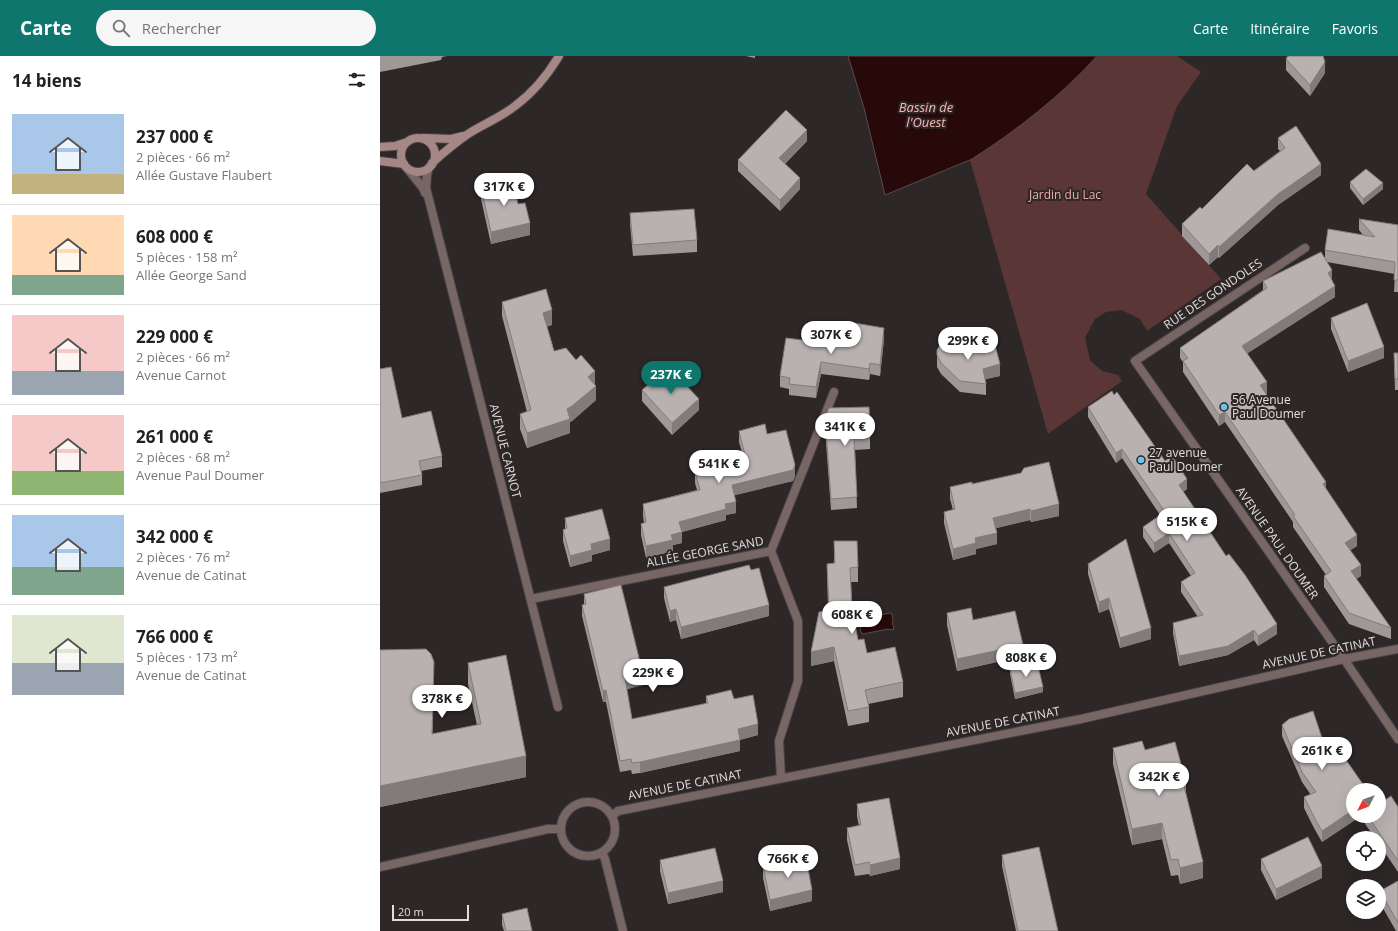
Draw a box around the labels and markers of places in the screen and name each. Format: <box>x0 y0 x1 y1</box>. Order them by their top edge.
pin: 317K € <box>471 173 537 207</box>
pin: 307K € <box>798 321 864 355</box>
pin: 299K € <box>935 327 1001 361</box>
pin: 237K € <box>638 361 704 395</box>
place label: 56 Avenue Paul Doumer <box>1232 391 1306 422</box>
marker: 56 Avenue Paul Doumer <box>1219 402 1229 412</box>
pin: 341K € <box>812 413 878 447</box>
place label: 27 avenue Paul Doumer <box>1149 444 1223 475</box>
pin: 541K € <box>686 450 752 484</box>
marker: 27 avenue Paul Doumer <box>1136 455 1146 465</box>
pin: 515K € <box>1154 508 1220 542</box>
pin: 608K € <box>819 601 885 635</box>
pin: 808K € <box>993 644 1059 678</box>
pin: 229K € <box>620 659 686 693</box>
pin: 378K € <box>409 685 475 719</box>
pin: 261K € <box>1289 737 1355 771</box>
pin: 342K € <box>1126 763 1192 797</box>
pin: 766K € <box>755 845 821 879</box>

